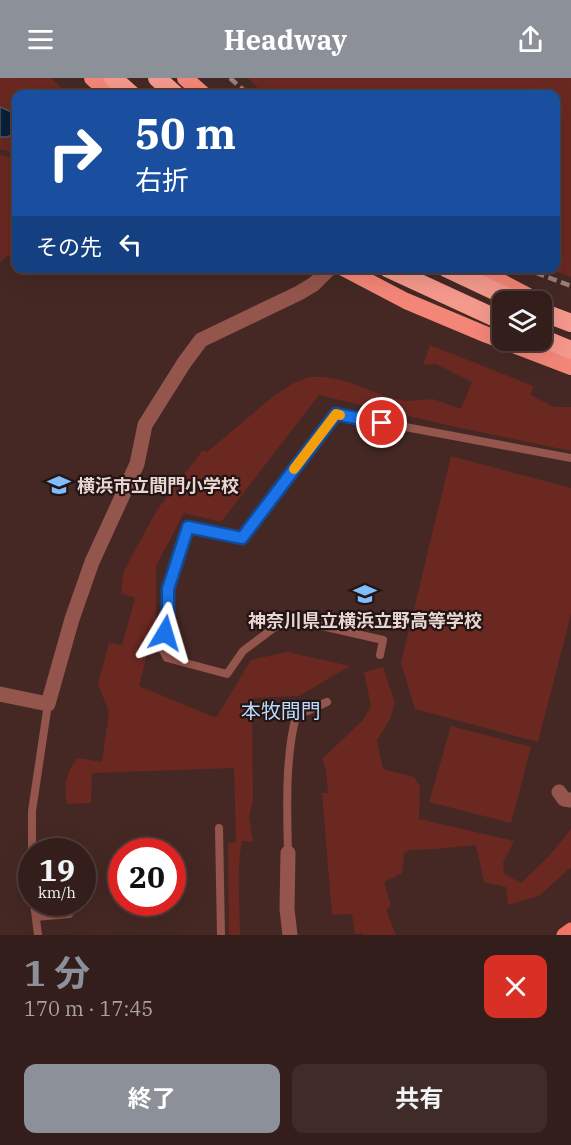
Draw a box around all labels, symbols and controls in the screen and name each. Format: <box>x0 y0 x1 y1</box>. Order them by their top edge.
text: Headway <box>224 22 347 57</box>
icon: menu <box>24 23 57 56</box>
icon: share <box>514 23 547 56</box>
text: 50 m <box>135 106 236 161</box>
icon: right <box>36 114 114 192</box>
text: 右折 <box>135 162 189 197</box>
icon: left <box>114 228 147 261</box>
text: その先 <box>36 232 102 261</box>
map controls <box>492 291 552 351</box>
button: layers <box>492 291 552 351</box>
pin <box>356 397 407 448</box>
icon: arrive <box>365 406 398 439</box>
school or university icon: 横浜市立間門小学校 <box>46 472 72 498</box>
place label: 横浜市立間門小学校 <box>77 474 239 497</box>
school or university icon: 神奈川県立横浜立野高等学校 <box>352 581 378 607</box>
position arrow <box>133 601 197 665</box>
place label: 神奈川県立横浜立野高等学校 <box>248 609 482 632</box>
district label: 本牧間門 <box>241 697 321 724</box>
speed limit sign: 20 <box>108 838 186 916</box>
text: 19 <box>39 850 75 889</box>
text: km/h <box>38 883 76 902</box>
text: 1 分 <box>24 949 90 996</box>
button: close <box>484 955 547 1018</box>
text: 170 m · 17:45 <box>24 995 153 1022</box>
button: 終了 <box>24 1064 280 1133</box>
button: 共有 <box>292 1064 547 1133</box>

